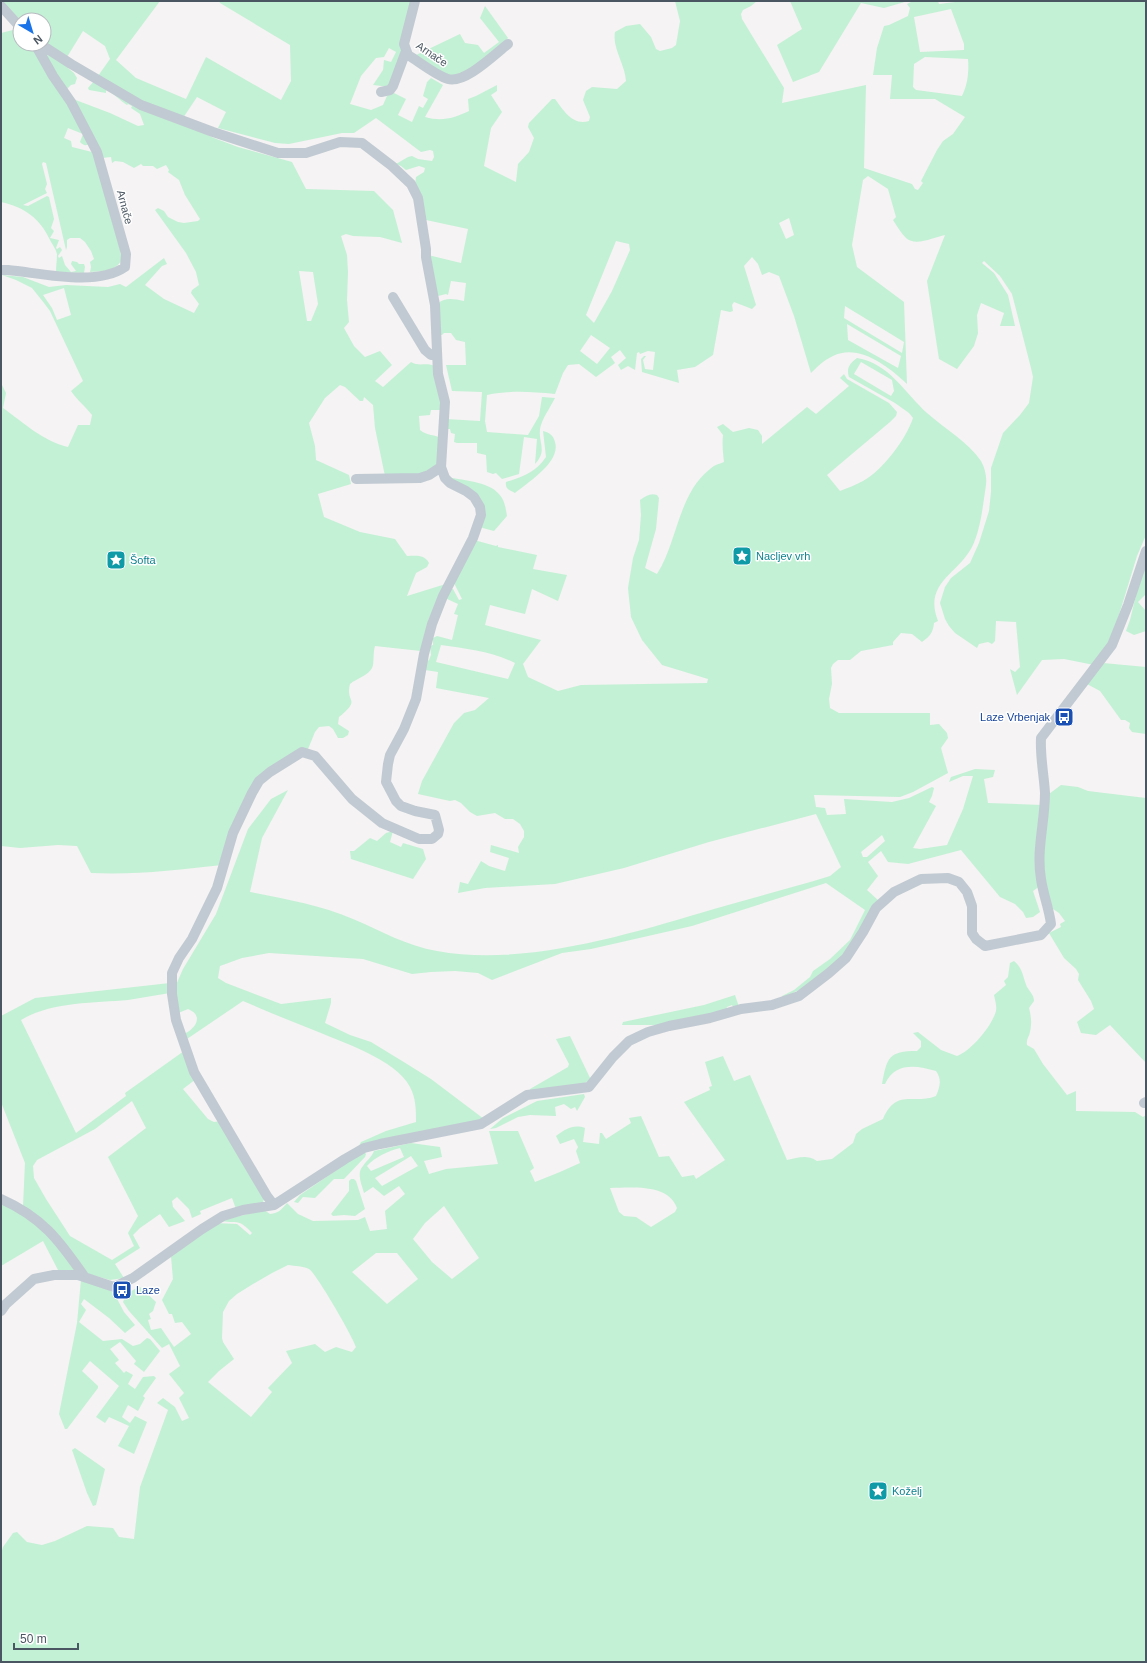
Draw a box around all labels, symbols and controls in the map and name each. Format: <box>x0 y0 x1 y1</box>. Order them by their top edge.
north arrow <box>12 12 52 52</box>
text: N <box>31 33 45 47</box>
street label: Arnače <box>414 39 450 69</box>
street label: Arnače <box>115 189 135 225</box>
place icon: Nacljev vrh <box>731 545 753 567</box>
place icon: Šofta <box>105 549 127 571</box>
place label: Nacljev vrh <box>756 550 810 562</box>
place label: Šofta <box>130 554 157 566</box>
bus stop icon: Laze Vrbenjak <box>1053 706 1075 728</box>
place label: Laze Vrbenjak <box>980 711 1050 723</box>
bus stop icon: Laze <box>111 1279 133 1301</box>
place label: Laze <box>136 1284 160 1296</box>
place icon: Koželj <box>867 1480 889 1502</box>
place label: Koželj <box>892 1485 922 1497</box>
scale bar <box>14 1625 78 1651</box>
text: 50 m <box>20 1632 47 1646</box>

